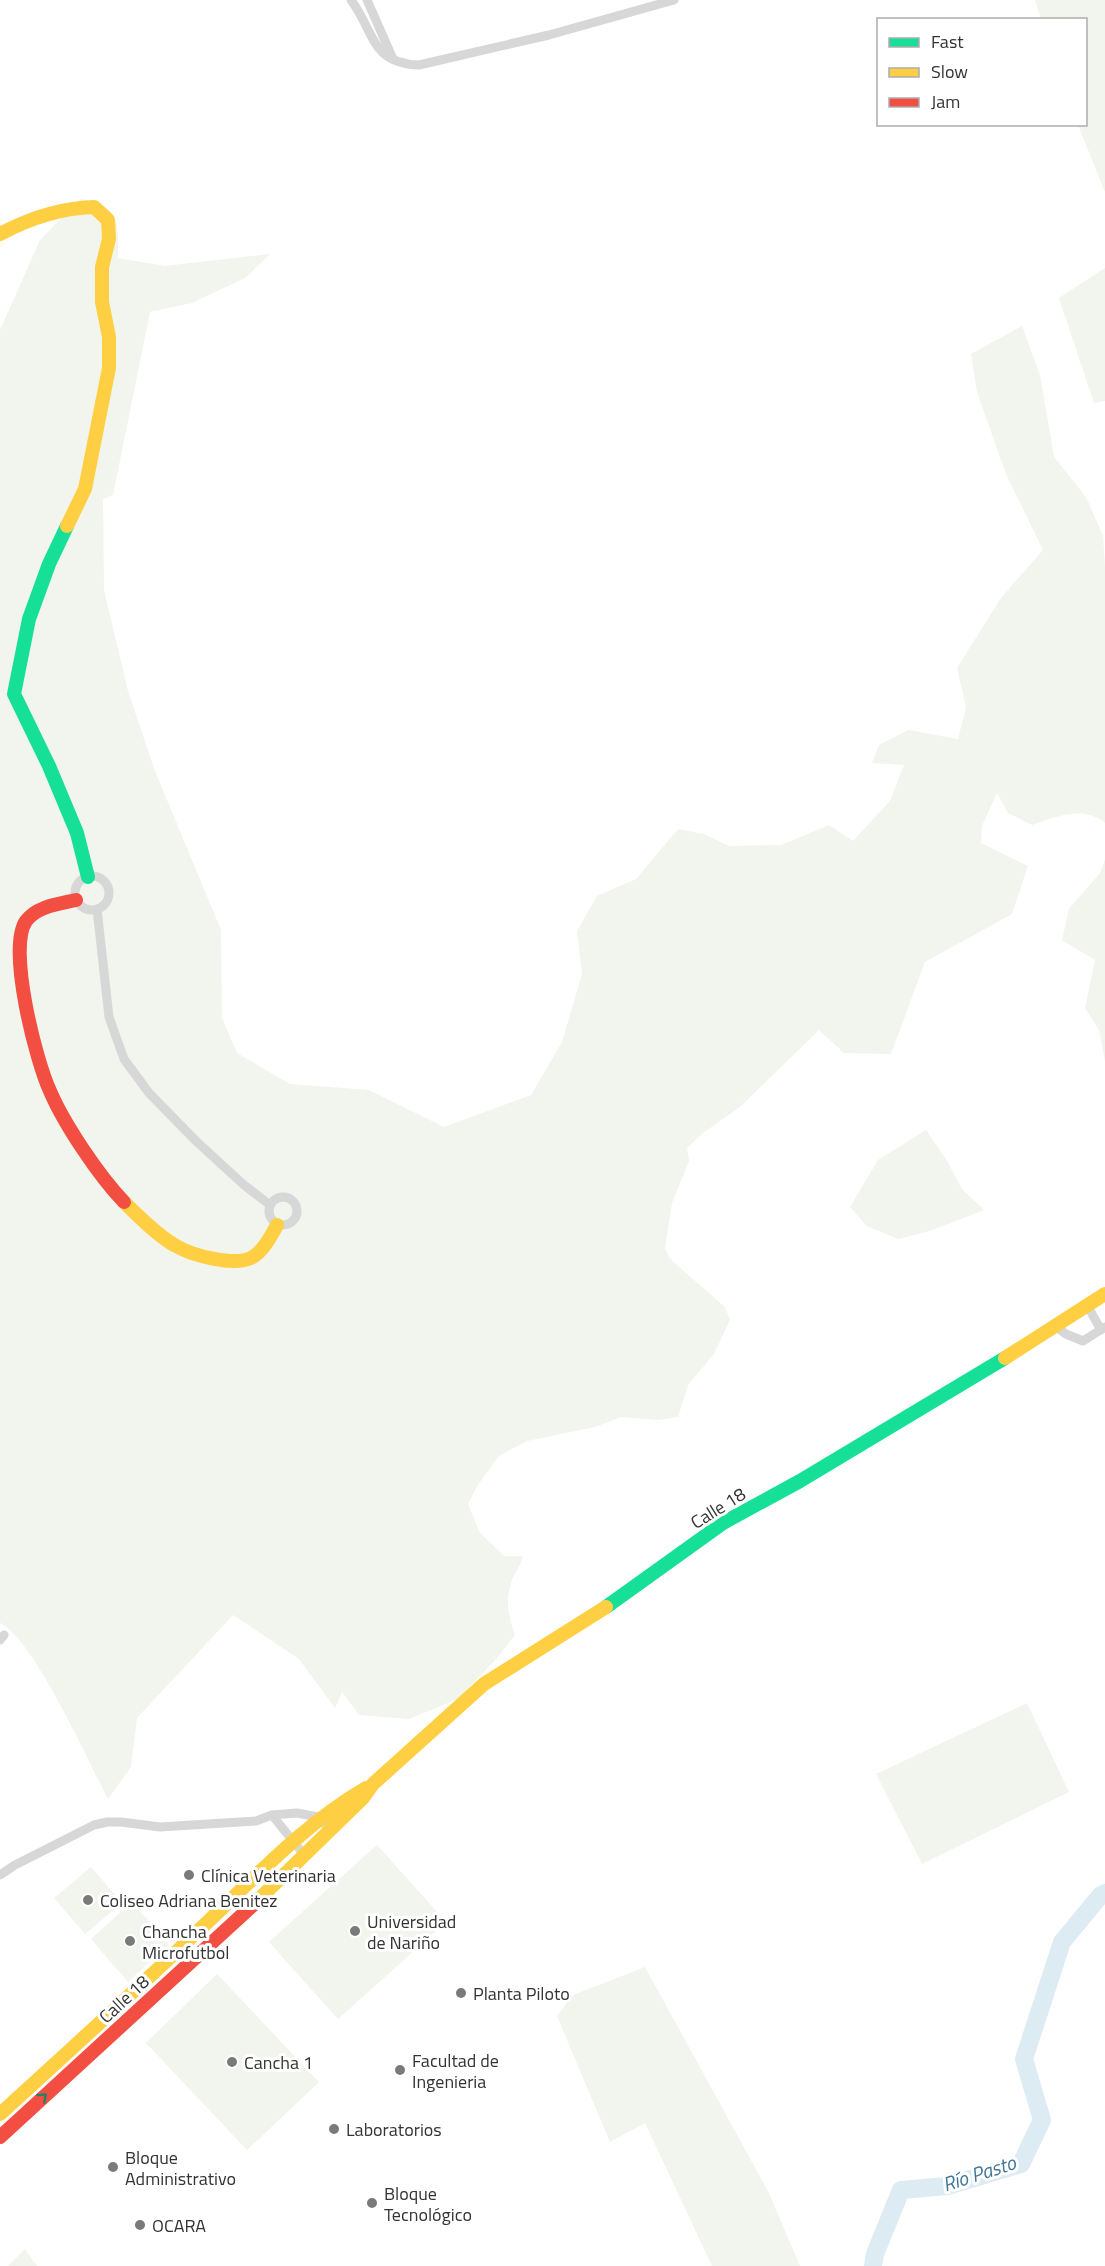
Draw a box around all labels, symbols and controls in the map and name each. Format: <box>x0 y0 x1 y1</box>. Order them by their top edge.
legend <box>877 18 1087 126</box>
text: Fast <box>931 28 964 55</box>
text: Slow <box>931 58 968 85</box>
text: Jam <box>931 88 960 115</box>
street label: Calle 18 <box>685 1481 751 1535</box>
place label: Clínica Veterinaria <box>201 1862 336 1889</box>
marker: Clínica Veterinaria <box>182 1868 196 1882</box>
place label: Coliseo Adriana Benitez <box>100 1887 278 1914</box>
marker: Coliseo Adriana Benitez <box>81 1893 95 1907</box>
place label: Universidad de Nariño <box>367 1908 456 1956</box>
place label: Chancha Microfutbol <box>142 1918 229 1966</box>
marker: Universidad de Nariño <box>348 1924 362 1938</box>
marker: Chancha Microfutbol <box>123 1934 137 1948</box>
street label: Calle 18 <box>93 1969 155 2029</box>
place label: Planta Piloto <box>473 1980 570 2007</box>
marker: Planta Piloto <box>454 1986 468 2000</box>
place label: Facultad de Ingenieria <box>412 2047 499 2095</box>
place label: Cancha 1 <box>244 2049 313 2076</box>
marker: Cancha 1 <box>225 2055 239 2069</box>
marker: Facultad de Ingenieria <box>393 2063 407 2077</box>
one-way arrow <box>37 2093 47 2104</box>
place label: Laboratorios <box>346 2116 442 2143</box>
marker: Laboratorios <box>327 2122 341 2136</box>
place label: Bloque Administrativo <box>125 2144 236 2192</box>
water label: Río Pasto <box>938 2146 1021 2199</box>
marker: Bloque Administrativo <box>106 2160 120 2174</box>
place label: Bloque Tecnológico <box>384 2180 472 2228</box>
marker: Bloque Tecnológico <box>365 2196 379 2210</box>
place label: OCARA <box>152 2212 206 2239</box>
marker: OCARA <box>133 2218 147 2232</box>

